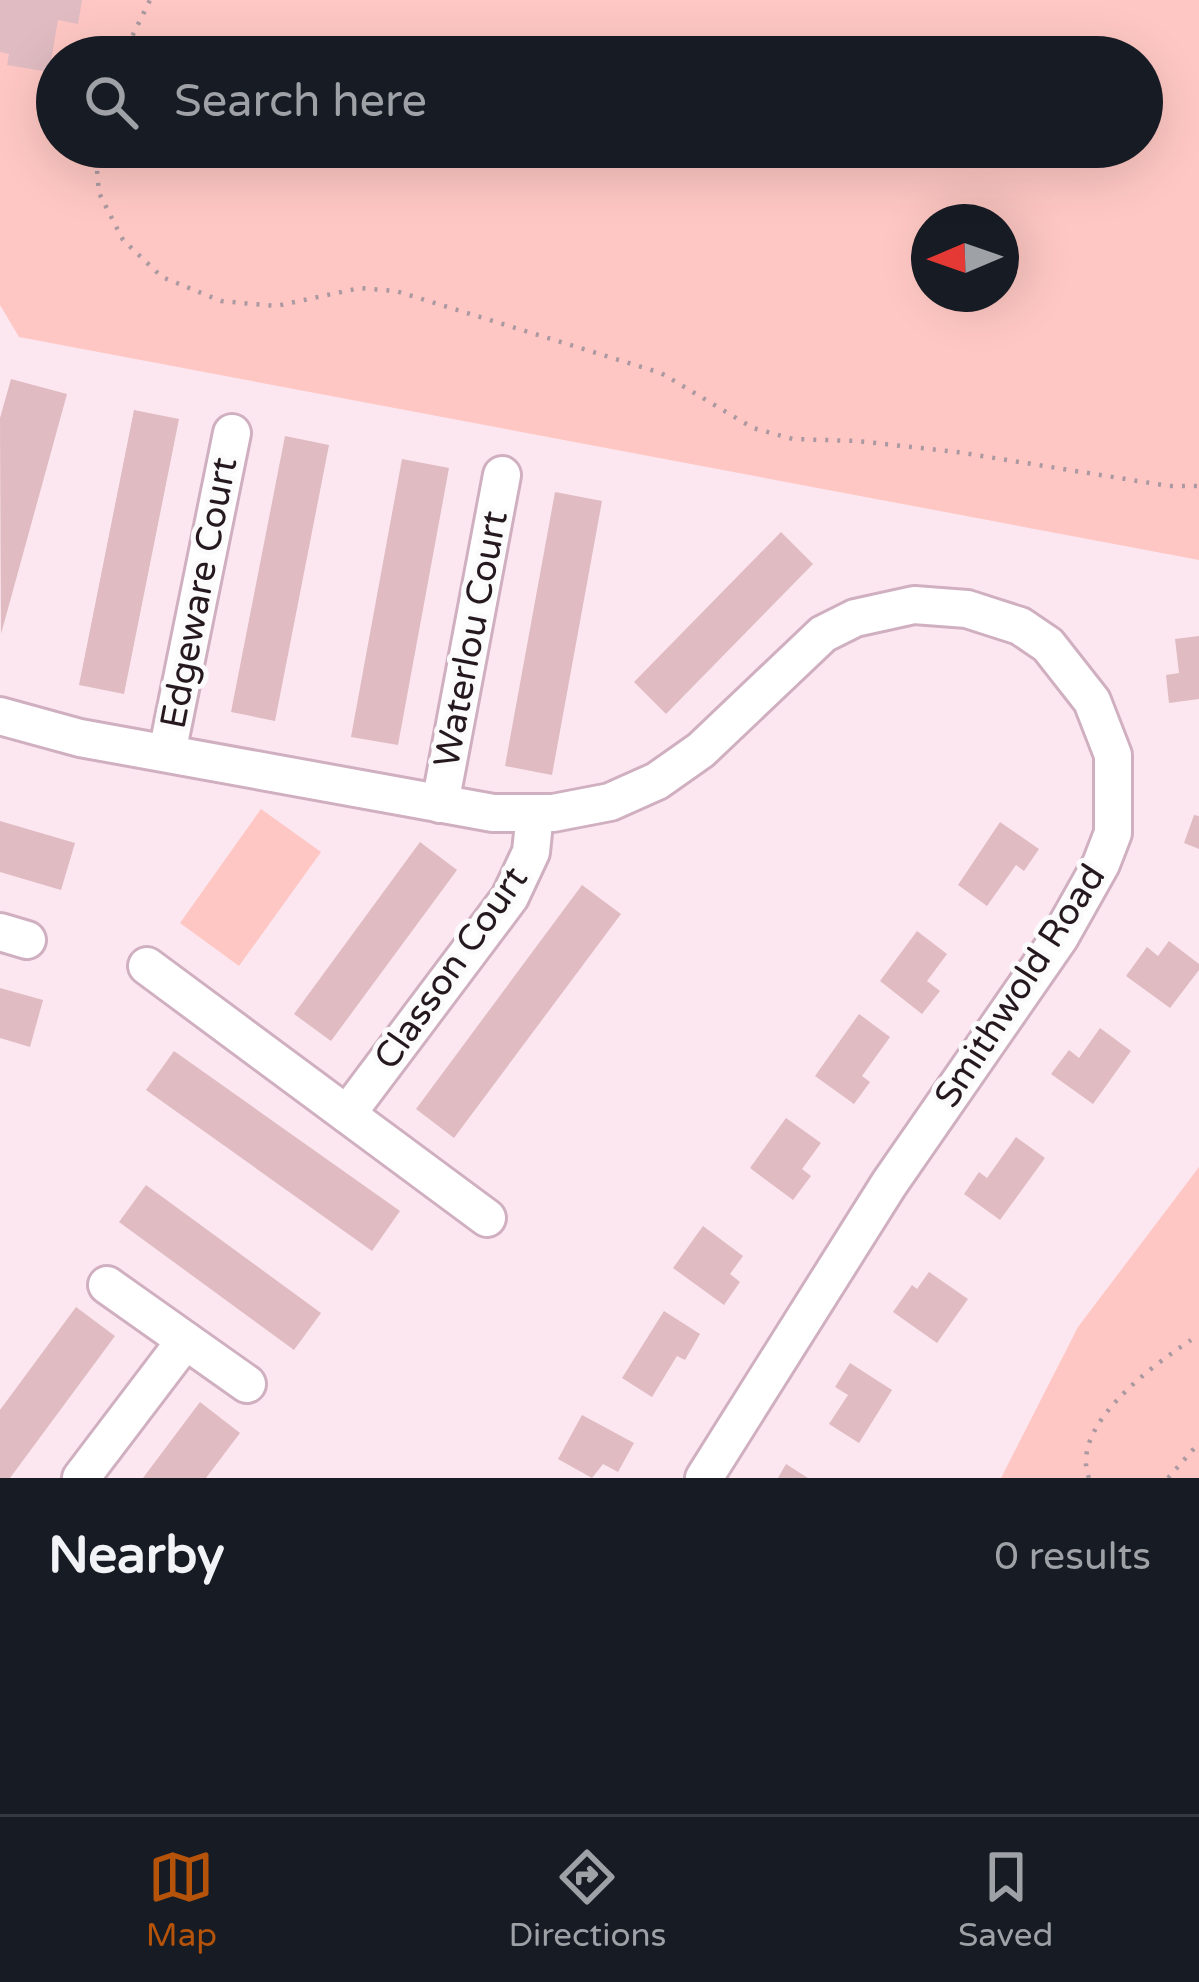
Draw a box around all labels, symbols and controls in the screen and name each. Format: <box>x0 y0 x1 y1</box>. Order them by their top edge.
search box <box>36 36 1163 168</box>
icon: search <box>78 69 144 135</box>
text: Search here <box>174 75 427 129</box>
north arrow <box>911 204 1019 312</box>
street label: Edgeware Court <box>152 454 246 732</box>
street label: Waterlou Court <box>425 507 517 771</box>
street label: Smithwold Road <box>925 856 1115 1116</box>
street label: Classon Court <box>365 858 537 1078</box>
text: Nearby <box>48 1525 225 1587</box>
text: 0 results <box>994 1533 1151 1580</box>
tab: Map <box>146 1844 217 1955</box>
tab: Directions <box>509 1844 666 1955</box>
tab: Saved <box>958 1844 1053 1955</box>

